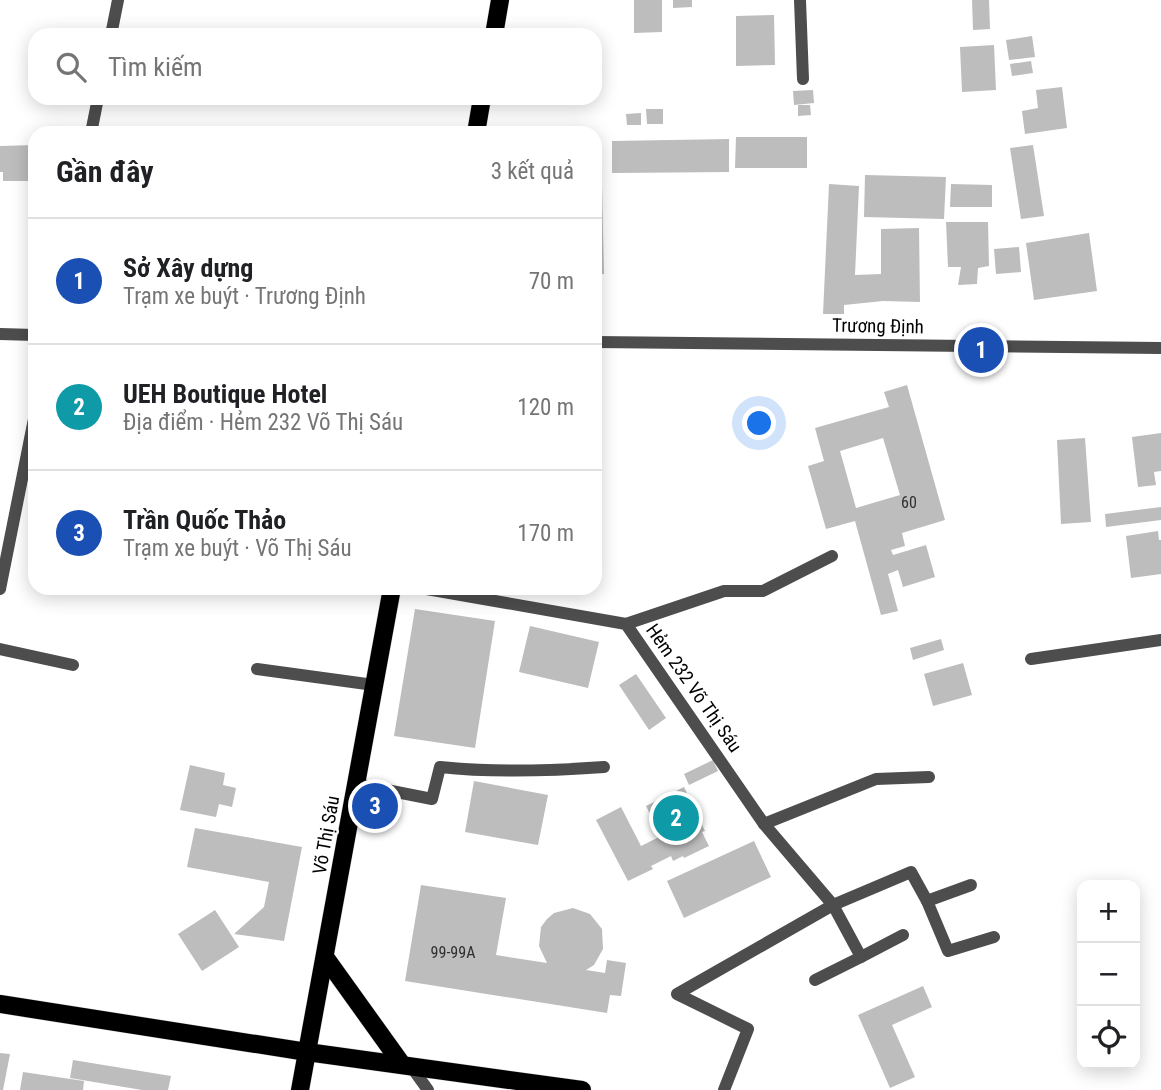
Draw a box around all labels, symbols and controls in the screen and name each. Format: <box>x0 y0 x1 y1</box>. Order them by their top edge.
search box <box>28 28 602 105</box>
icon: search <box>52 48 90 86</box>
text: Tìm kiếm <box>108 52 203 82</box>
text: Gần đây <box>56 154 154 189</box>
text: 3 kết quả <box>491 158 574 185</box>
text: Sở Xây dựng <box>123 253 253 283</box>
text: 1 <box>73 268 85 295</box>
text: 70 m <box>529 268 574 295</box>
text: Trạm xe buýt · Trương Định <box>123 283 366 310</box>
street label: Trương Định <box>832 314 924 338</box>
pin: 1 <box>958 324 1004 376</box>
text: UEH Boutique Hotel <box>123 379 327 409</box>
text: 2 <box>73 394 85 421</box>
text: 120 m <box>517 394 574 421</box>
your location <box>742 406 776 440</box>
text: Địa điểm · Hẻm 232 Võ Thị Sáu <box>123 409 403 436</box>
house number: 60 <box>901 493 917 512</box>
text: Trần Quốc Thảo <box>123 505 286 535</box>
text: 3 <box>73 520 85 547</box>
text: 170 m <box>517 520 574 547</box>
text: Trạm xe buýt · Võ Thị Sáu <box>123 535 352 562</box>
street label: Hẻm 232 Võ Thị Sáu <box>641 619 747 757</box>
pin: 3 <box>352 780 398 832</box>
pin: 2 <box>653 792 699 844</box>
street label: Võ Thị Sáu <box>308 794 344 876</box>
map controls <box>1077 880 1140 1069</box>
button: + <box>1077 880 1140 943</box>
house number: 99-99A <box>431 943 475 962</box>
button: − <box>1077 943 1140 1006</box>
button: locate <box>1077 1006 1140 1069</box>

